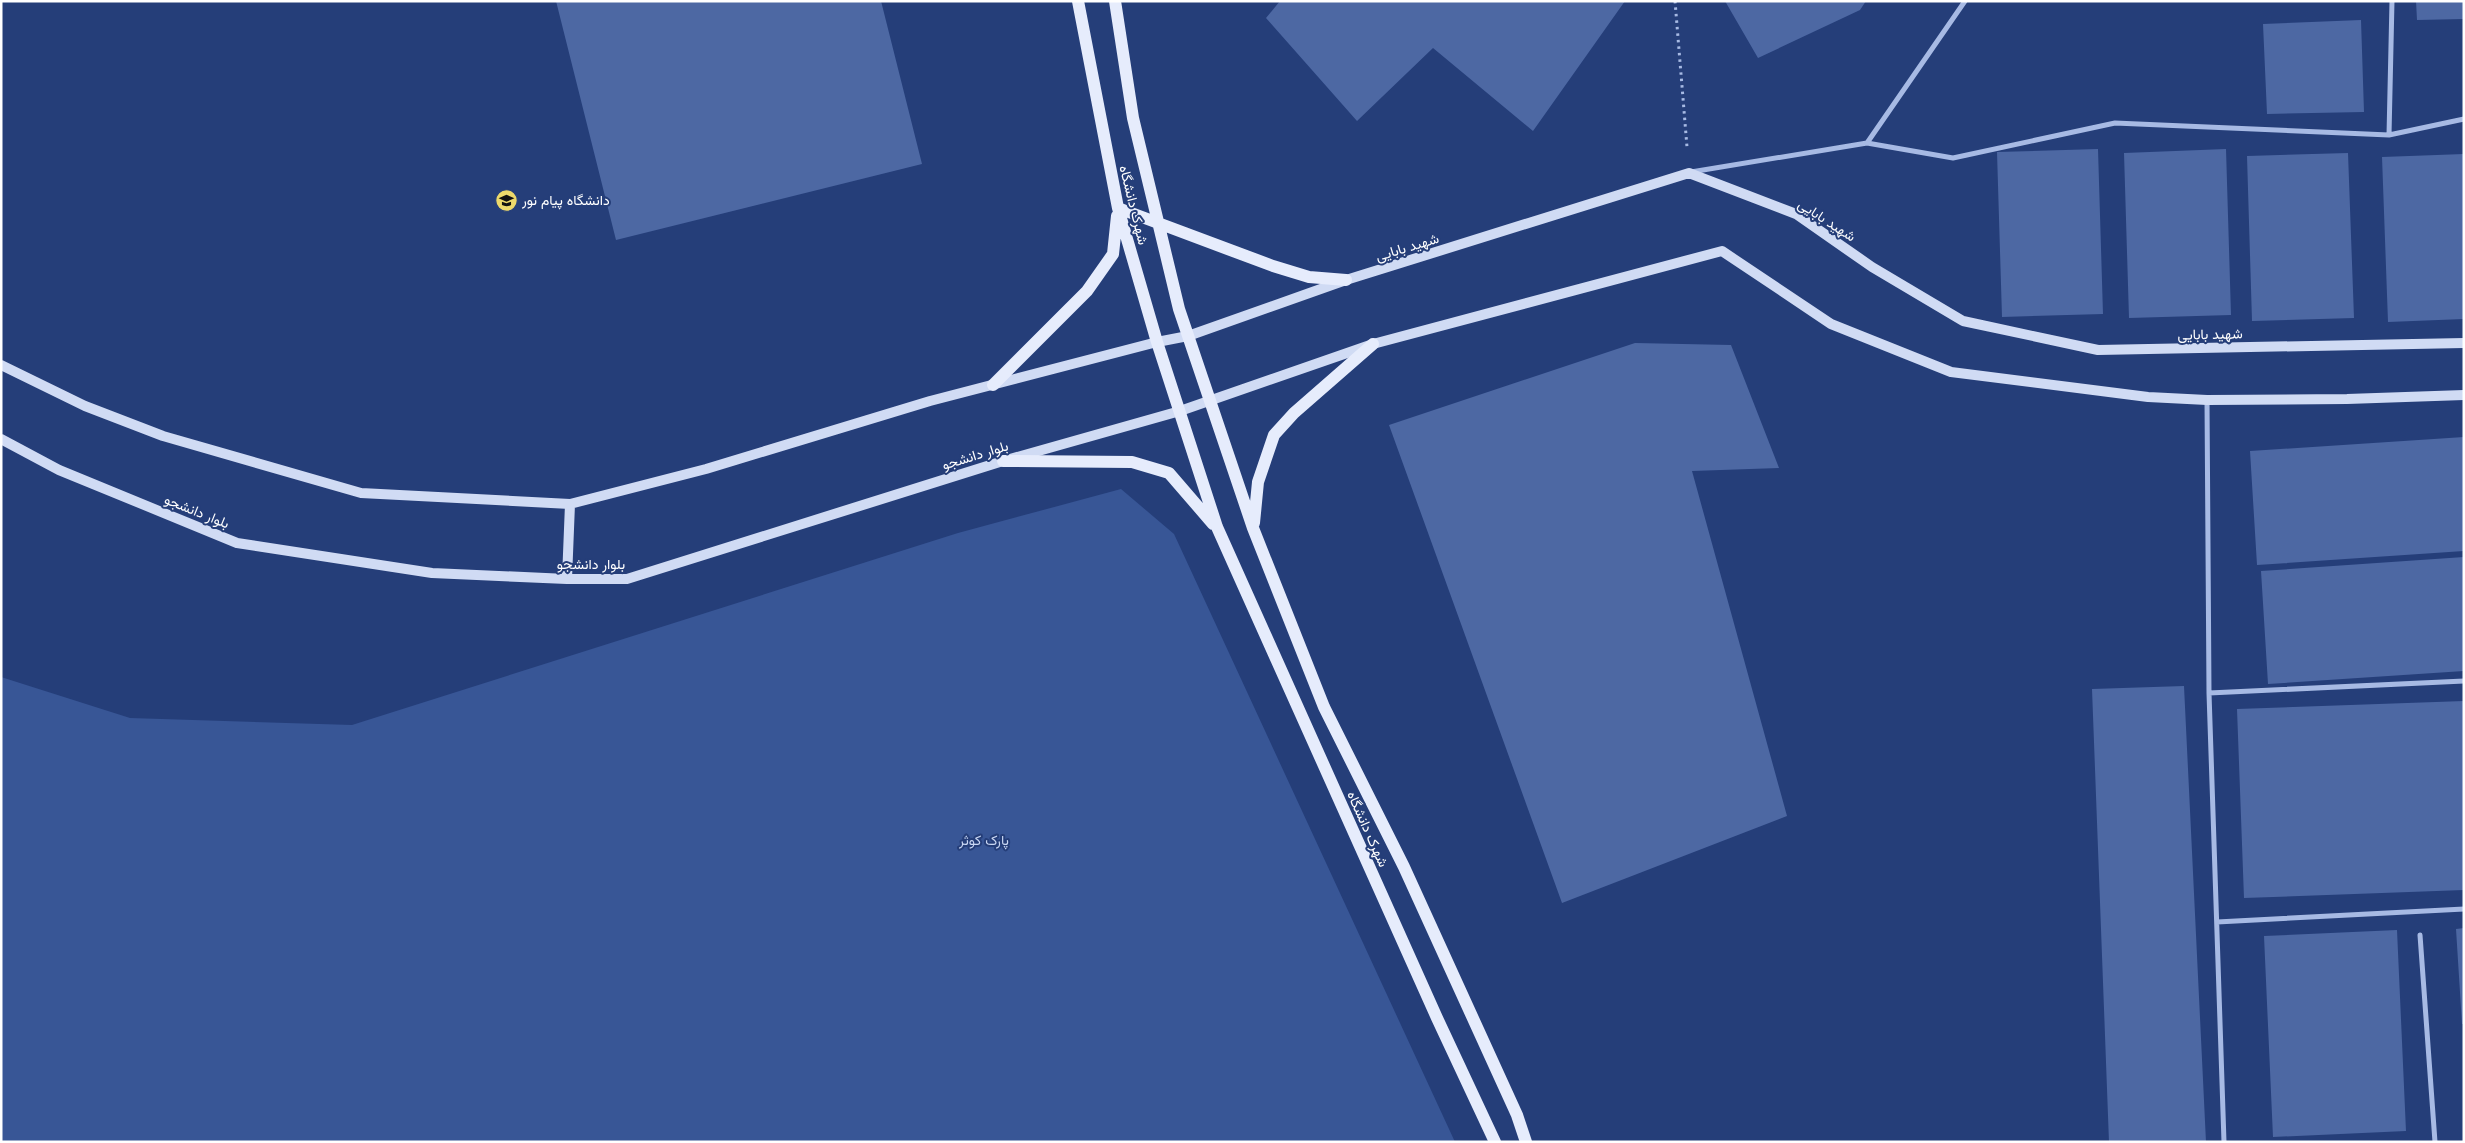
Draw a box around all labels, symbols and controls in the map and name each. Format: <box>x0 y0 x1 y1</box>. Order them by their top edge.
street label: شهرک دانشگاه <box>1115 164 1152 247</box>
school or university icon: دانشگاه پیام نور <box>494 188 518 212</box>
place label: دانشگاه پیام نور <box>521 192 610 210</box>
street label: شهید بابایی <box>1795 195 1859 245</box>
street label: شهید بابایی <box>1373 230 1441 265</box>
street label: شهید بابایی <box>2177 325 2243 344</box>
street label: بلوار دانشجو <box>940 437 1010 474</box>
street label: بلوار دانشجو <box>162 491 232 532</box>
street label: بلوار دانشجو <box>557 556 625 573</box>
street label: شهرک دانشگاه <box>1343 789 1392 870</box>
park label: پارک کوثر <box>958 832 1009 850</box>

